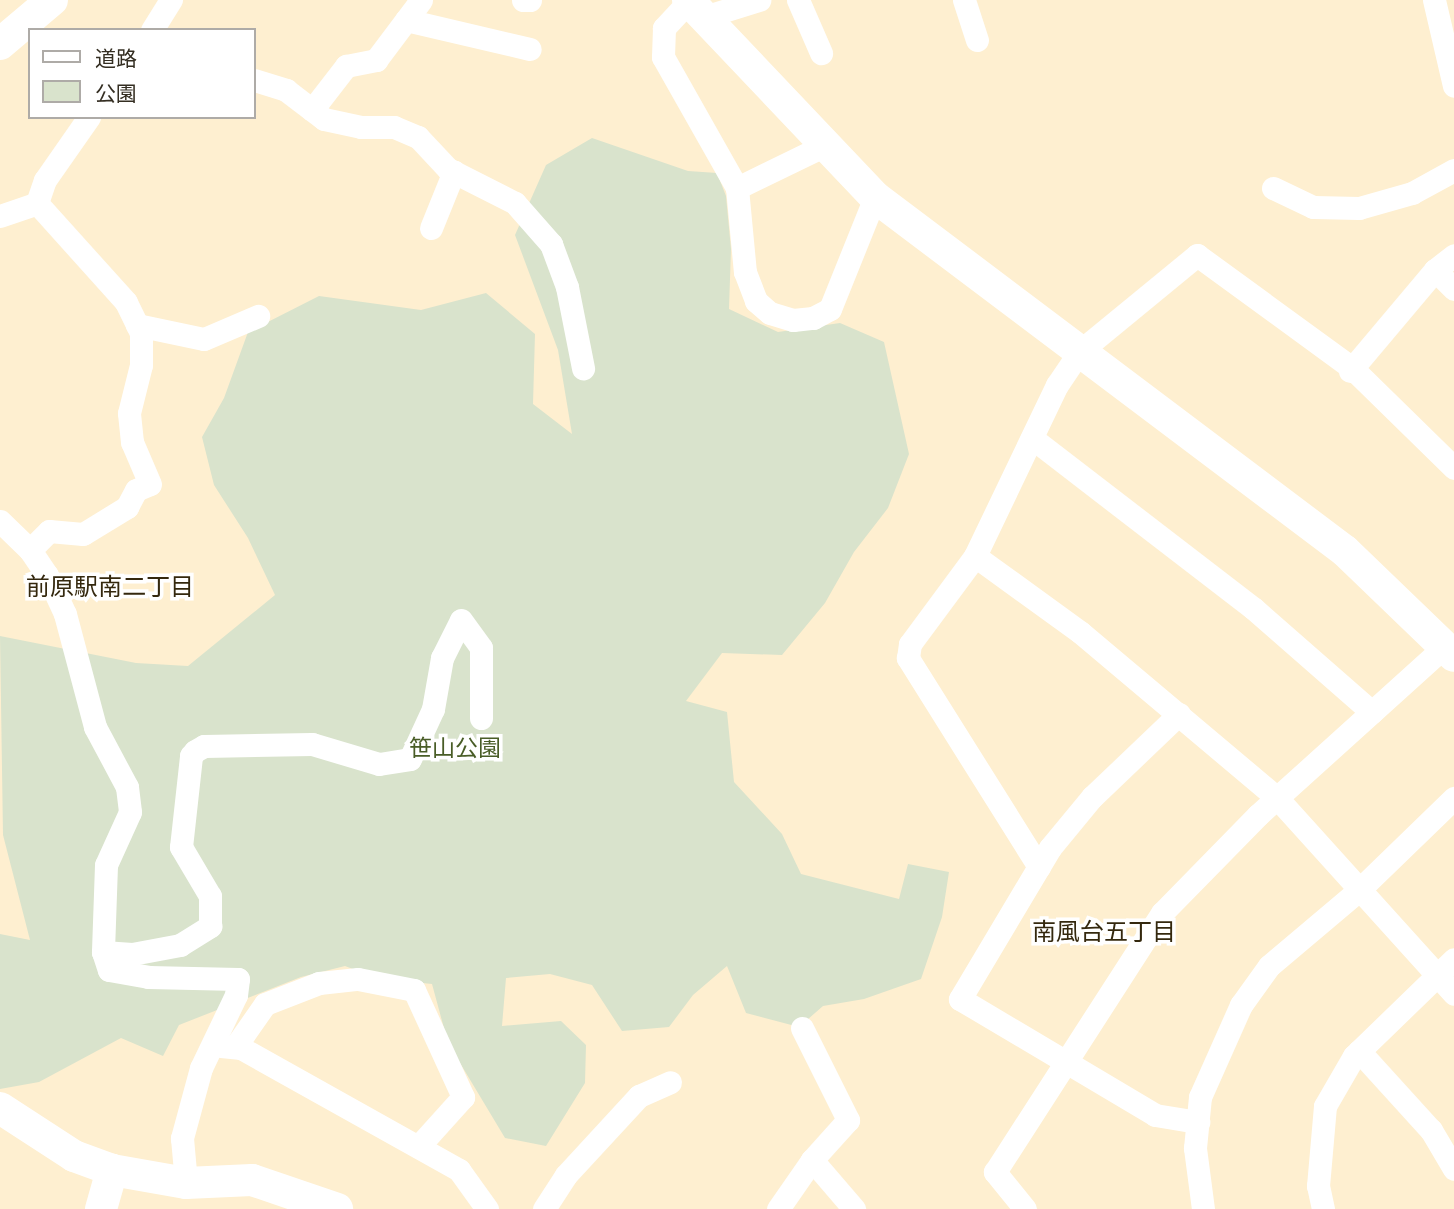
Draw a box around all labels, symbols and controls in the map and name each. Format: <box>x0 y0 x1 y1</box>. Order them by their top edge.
legend <box>28 28 256 119</box>
text: 道路 <box>95 46 137 72</box>
text: 公園 <box>95 81 137 107</box>
district label: 前原駅南二丁目 <box>26 574 194 602</box>
park label: 笹山公園 <box>409 734 501 762</box>
district label: 南風台五丁目 <box>1032 919 1176 947</box>

